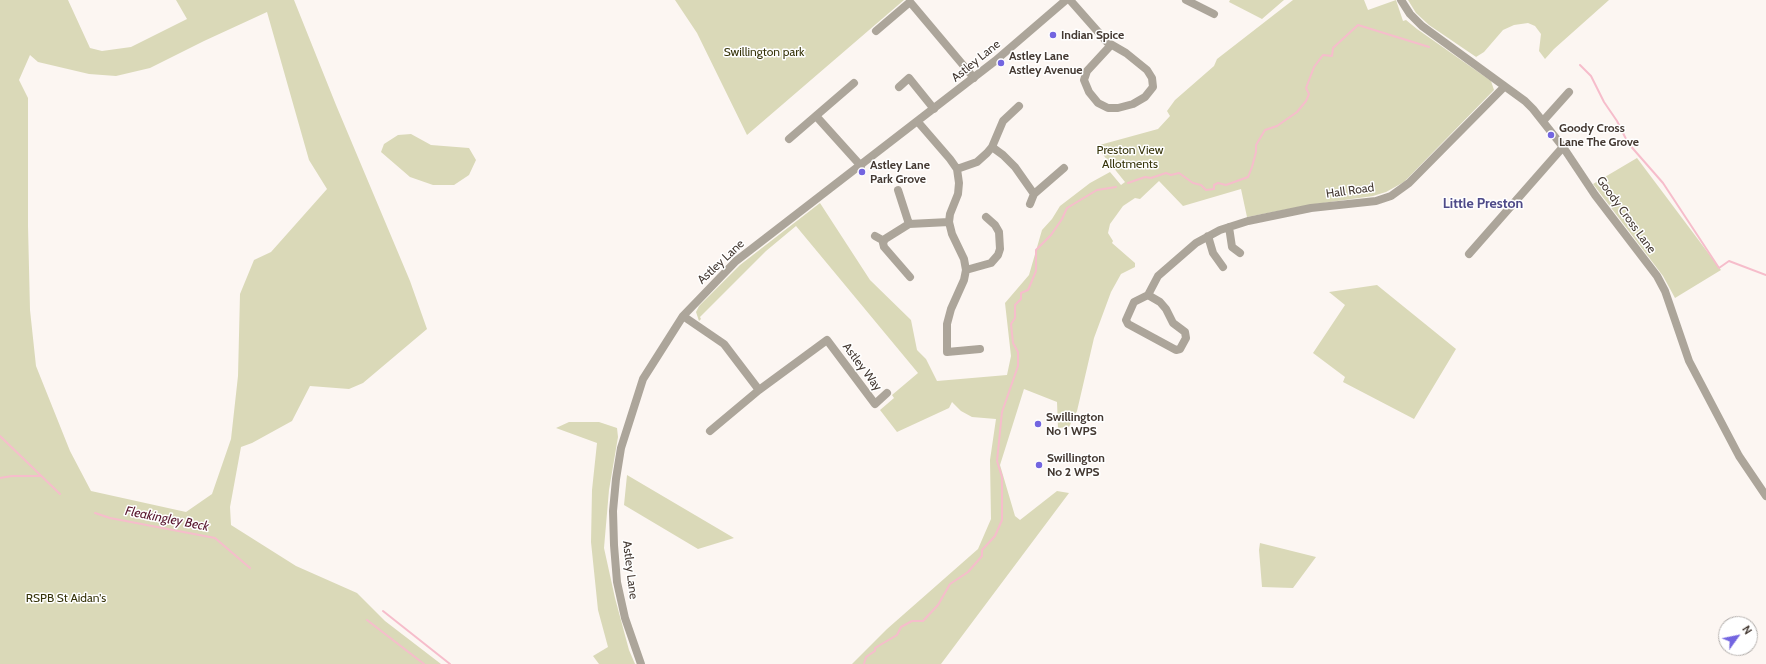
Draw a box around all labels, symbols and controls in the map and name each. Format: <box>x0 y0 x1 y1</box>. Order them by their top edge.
place label: Indian Spice <box>1061 28 1124 42</box>
marker: Indian Spice <box>1048 30 1058 40</box>
street label: Astley Lane <box>949 37 1003 85</box>
park label: Swillington park <box>724 45 804 59</box>
place label: Astley Lane Astley Avenue <box>1009 49 1083 77</box>
marker: Astley Lane Astley Avenue <box>996 58 1006 68</box>
place label: Goody Cross Lane The Grove <box>1559 121 1639 149</box>
marker: Goody Cross Lane The Grove <box>1546 130 1556 140</box>
park label: Preston View Allotments <box>1097 143 1163 171</box>
place label: Astley Lane Park Grove <box>870 158 930 186</box>
marker: Astley Lane Park Grove <box>857 167 867 177</box>
street label: Goody Cross Lane <box>1593 174 1659 256</box>
street label: Hall Road <box>1325 180 1375 202</box>
district label: Little Preston <box>1443 196 1523 212</box>
street label: Astley Lane <box>695 237 747 287</box>
street label: Astley Way <box>839 340 885 394</box>
place label: Swillington No 1 WPS <box>1046 410 1104 438</box>
marker: Swillington No 1 WPS <box>1033 419 1043 429</box>
place label: Swillington No 2 WPS <box>1047 451 1105 479</box>
marker: Swillington No 2 WPS <box>1034 460 1044 470</box>
water label: Fleakingley Beck <box>124 503 210 535</box>
street label: Astley Lane <box>619 540 641 600</box>
park label: RSPB St Aidan's <box>26 591 106 605</box>
north arrow <box>1718 616 1758 656</box>
text: N <box>1739 623 1755 637</box>

